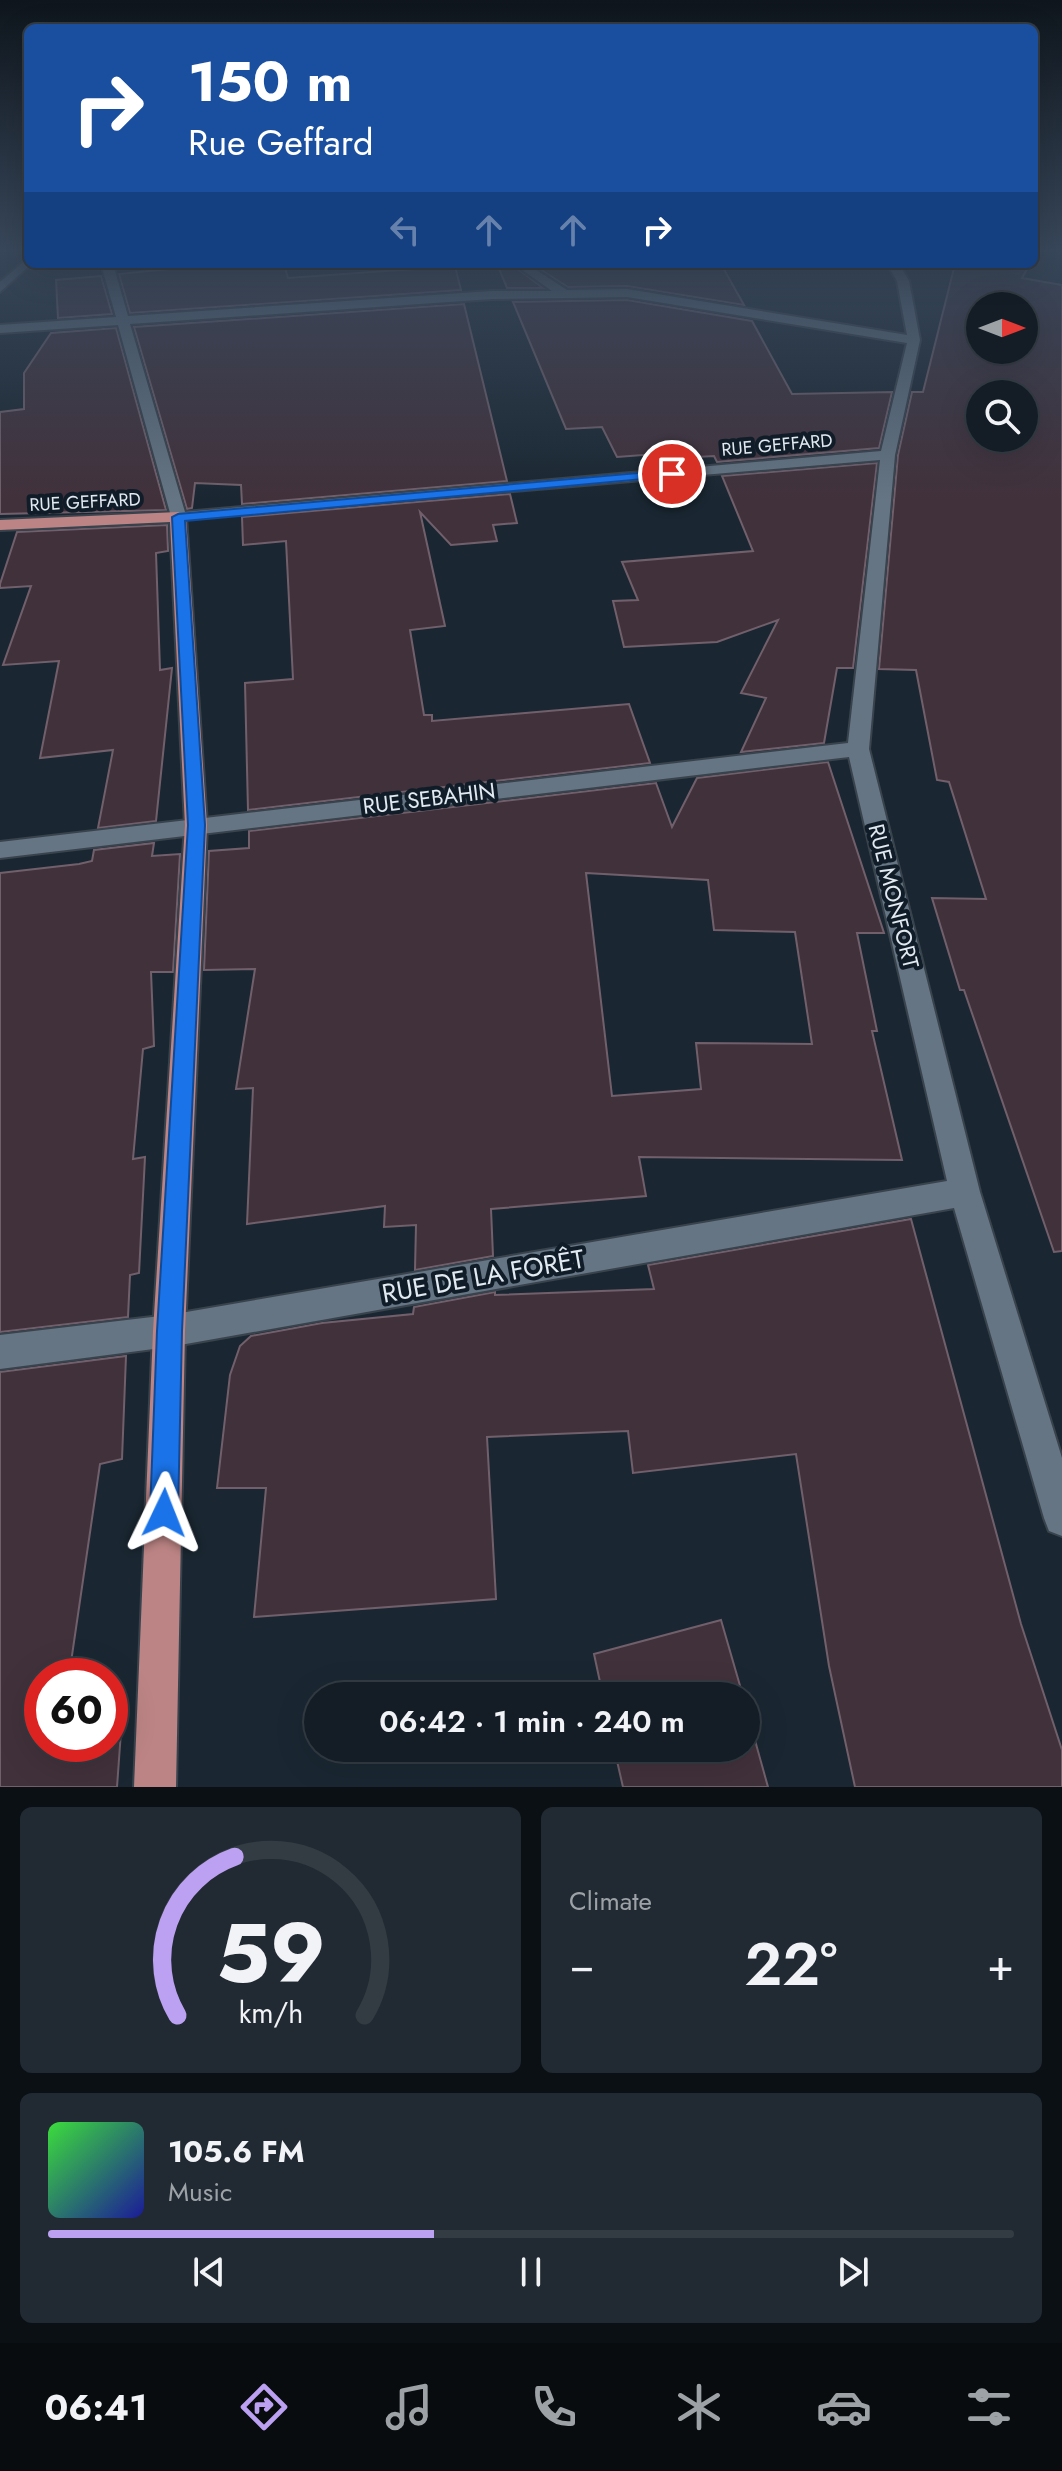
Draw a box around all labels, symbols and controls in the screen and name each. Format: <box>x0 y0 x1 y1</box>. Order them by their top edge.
text: 150 m <box>188 41 352 122</box>
icon: right <box>56 56 160 160</box>
text: Rue Geffard <box>188 116 374 168</box>
icon: left <box>383 208 427 252</box>
icon: ahead <box>467 208 511 252</box>
icon: ahead <box>551 208 595 252</box>
icon: right <box>635 208 679 252</box>
north arrow <box>966 292 1038 364</box>
map controls <box>966 292 1038 452</box>
button: search <box>966 380 1038 452</box>
street label: RUE GEFFARD <box>720 427 834 463</box>
pin <box>638 440 706 508</box>
icon: arrive <box>650 452 694 496</box>
street label: RUE GEFFARD <box>29 486 141 518</box>
street label: RUE SEBAHIN <box>361 774 497 822</box>
street label: RUE MONFORT <box>861 820 928 972</box>
street label: RUE DE LA FORÊT <box>379 1240 587 1312</box>
position arrow <box>122 1471 206 1555</box>
speed limit sign: 60 <box>24 1658 128 1762</box>
text: 06:42 · 1 min · 240 m <box>379 1700 685 1743</box>
text: Climate <box>569 1882 652 1920</box>
text: 59 <box>216 1893 325 2013</box>
text: 22° <box>744 1921 837 2008</box>
text: − <box>569 1933 595 1997</box>
text: + <box>987 1933 1014 1997</box>
text: km/h <box>238 1992 303 2034</box>
text: 105.6 FM <box>168 2130 305 2173</box>
text: Music <box>168 2173 232 2211</box>
icon: previous <box>187 2250 231 2294</box>
icon: pause <box>509 2250 553 2294</box>
icon: next <box>831 2250 875 2294</box>
icon: directions <box>236 2379 292 2435</box>
icon: music <box>381 2379 437 2435</box>
icon: phone <box>526 2379 582 2435</box>
icon: climate <box>671 2379 727 2435</box>
icon: car <box>816 2379 872 2435</box>
icon: filters <box>961 2379 1017 2435</box>
text: 06:41 <box>45 2381 147 2433</box>

